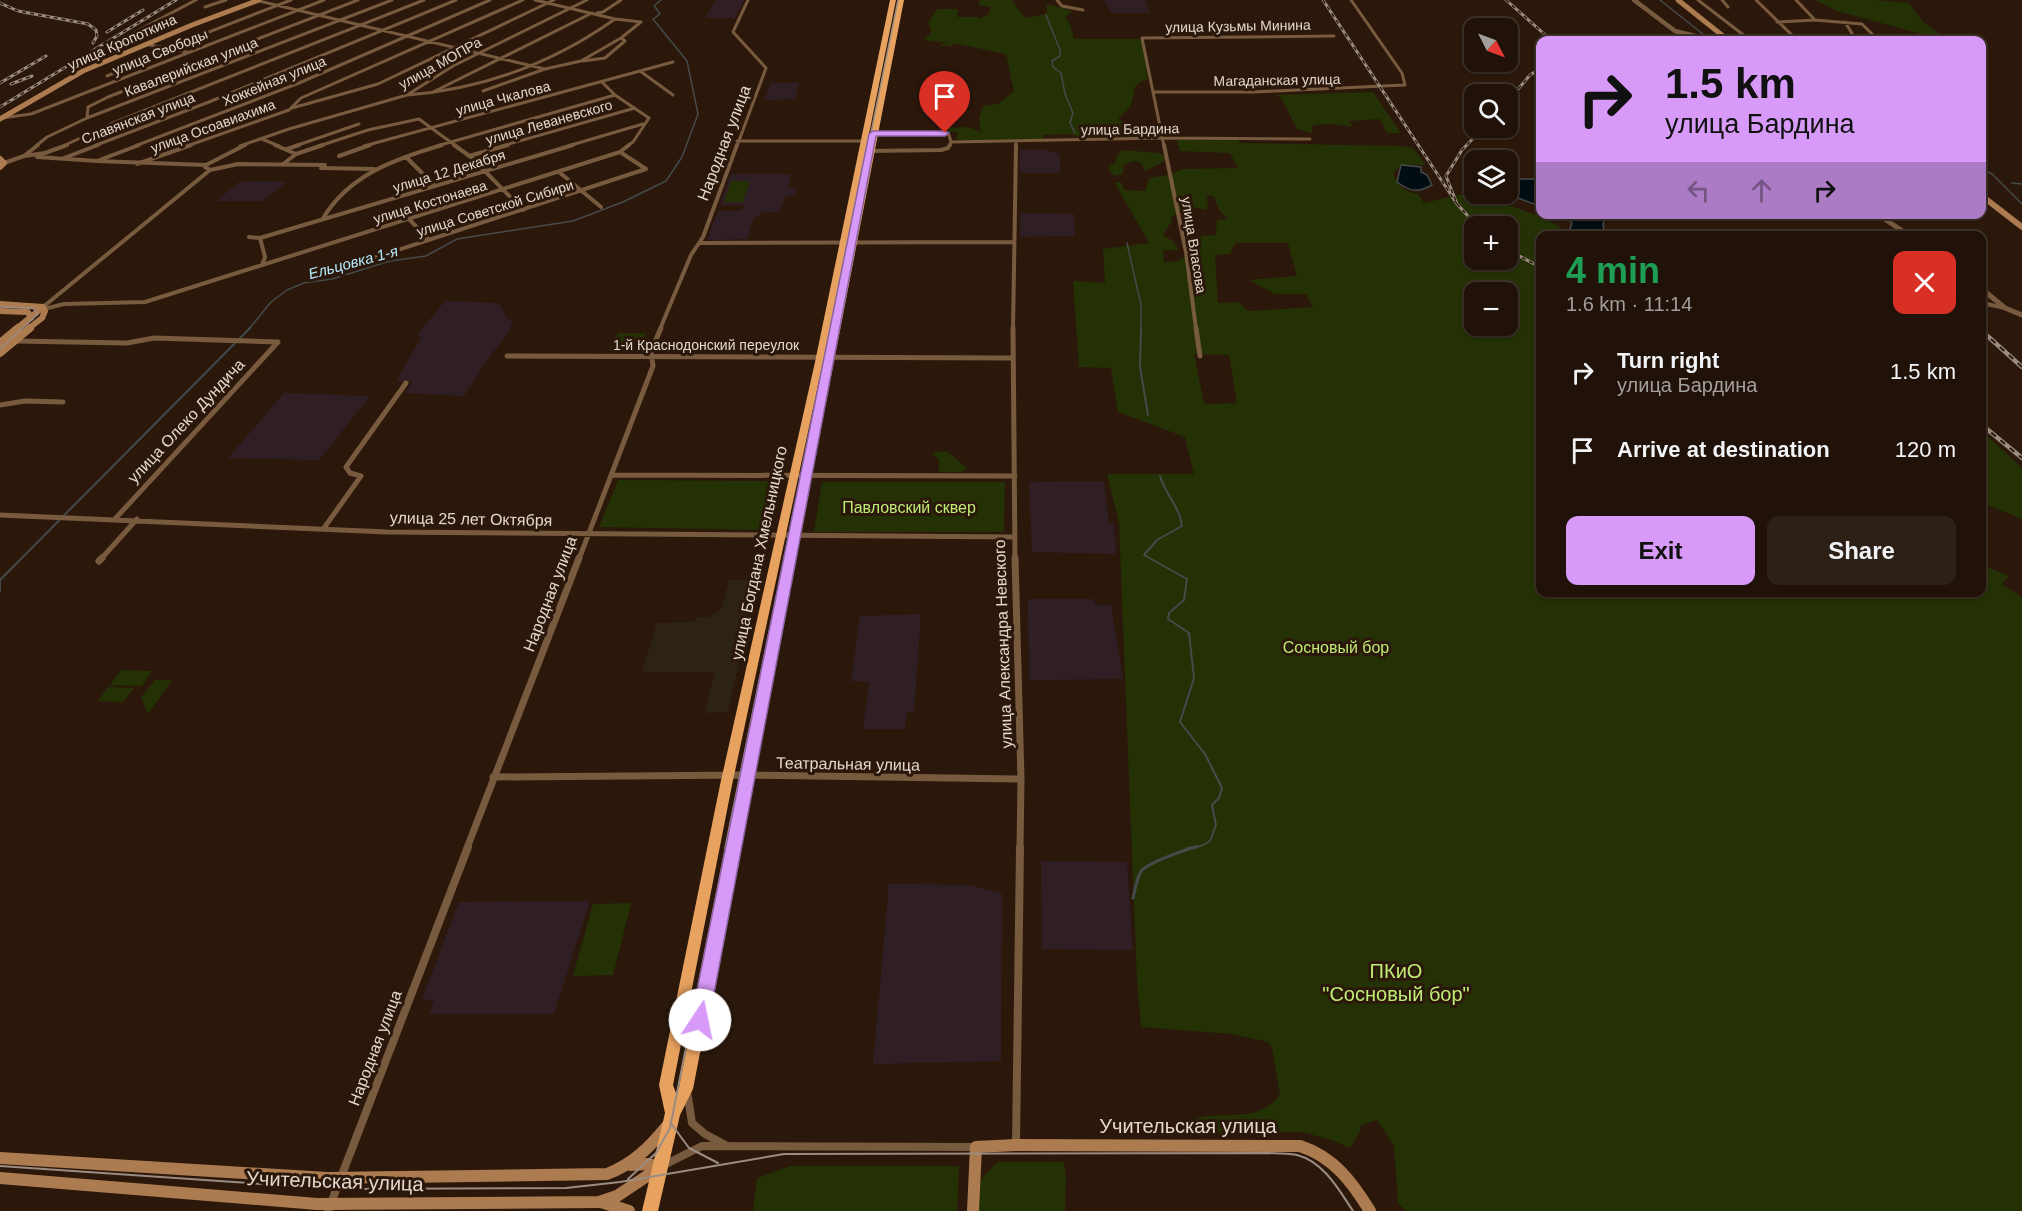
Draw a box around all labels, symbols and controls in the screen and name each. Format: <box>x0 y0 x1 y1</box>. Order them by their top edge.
street label: улица Кропоткина <box>65 11 179 73</box>
street label: улица Кузьмы Минина <box>1165 17 1311 35</box>
north arrow <box>1464 18 1518 72</box>
map controls <box>1464 18 1518 336</box>
street label: улица Свободы <box>110 26 210 78</box>
street label: Кавалерийская улица <box>122 34 260 100</box>
street label: улица МОПРа <box>396 34 484 92</box>
street label: Хоккейная улица <box>220 53 328 109</box>
icon: right <box>1566 60 1644 138</box>
text: 1.5 km <box>1665 60 1796 107</box>
pin <box>919 71 970 133</box>
street label: Магаданская улица <box>1213 71 1341 89</box>
street label: улица Чкалова <box>454 78 552 118</box>
icon: arrive <box>928 80 961 113</box>
street label: Народная улица <box>694 83 754 203</box>
button: search <box>1464 84 1518 138</box>
street label: Славянская улица <box>79 89 197 147</box>
street label: улица Осоавиахима <box>149 96 278 156</box>
street label: улица Леваневского <box>484 96 614 148</box>
text: улица Бардина <box>1665 109 1855 139</box>
street label: улица Бардина <box>1081 120 1180 138</box>
street label: улица 12 Декабря <box>391 146 507 196</box>
button: layers <box>1464 150 1518 204</box>
icon: left <box>1682 174 1715 207</box>
icon: ahead <box>1745 174 1778 207</box>
icon: right <box>1808 174 1841 207</box>
street label: улица Советской Сибири <box>415 176 575 240</box>
street label: улица Костонаева <box>371 177 489 227</box>
street label: улица Власова <box>1178 196 1210 295</box>
button: + <box>1464 216 1518 270</box>
water label: Ельцовка 1-я <box>306 242 400 282</box>
text: 4 min <box>1566 250 1660 291</box>
button: close <box>1893 251 1956 314</box>
button: − <box>1464 282 1518 336</box>
text: 1.6 km · 11:14 <box>1566 293 1692 315</box>
street label: 1-й Краснодонский переулок <box>613 337 800 353</box>
text: Turn right <box>1617 348 1719 373</box>
street label: улица Олеко Дундича <box>124 356 248 486</box>
icon: right <box>1566 356 1599 389</box>
text: 1.5 km <box>1890 359 1956 384</box>
text: улица Бардина <box>1617 374 1757 396</box>
icon: arrive <box>1566 434 1599 467</box>
text: Arrive at destination <box>1617 437 1830 462</box>
text: 120 m <box>1895 437 1956 462</box>
street label: улица Богдана Хмельницкого <box>728 444 790 662</box>
park label: Павловский сквер <box>842 499 976 516</box>
street label: улица 25 лет Октября <box>390 509 552 529</box>
button: Exit <box>1566 516 1755 585</box>
button: Share <box>1767 516 1956 585</box>
street label: Народная улица <box>520 534 580 654</box>
street label: улица Александра Невского <box>991 539 1015 749</box>
park label: Сосновый бор <box>1283 639 1389 656</box>
street label: Театральная улица <box>776 754 920 774</box>
park label: ПКиО "Сосновый бор" <box>1322 960 1470 1005</box>
street label: Народная улица <box>345 988 405 1108</box>
position arrow <box>668 988 732 1052</box>
street label: Учительская улица <box>1099 1115 1278 1137</box>
street label: Учительская улица <box>246 1167 425 1195</box>

